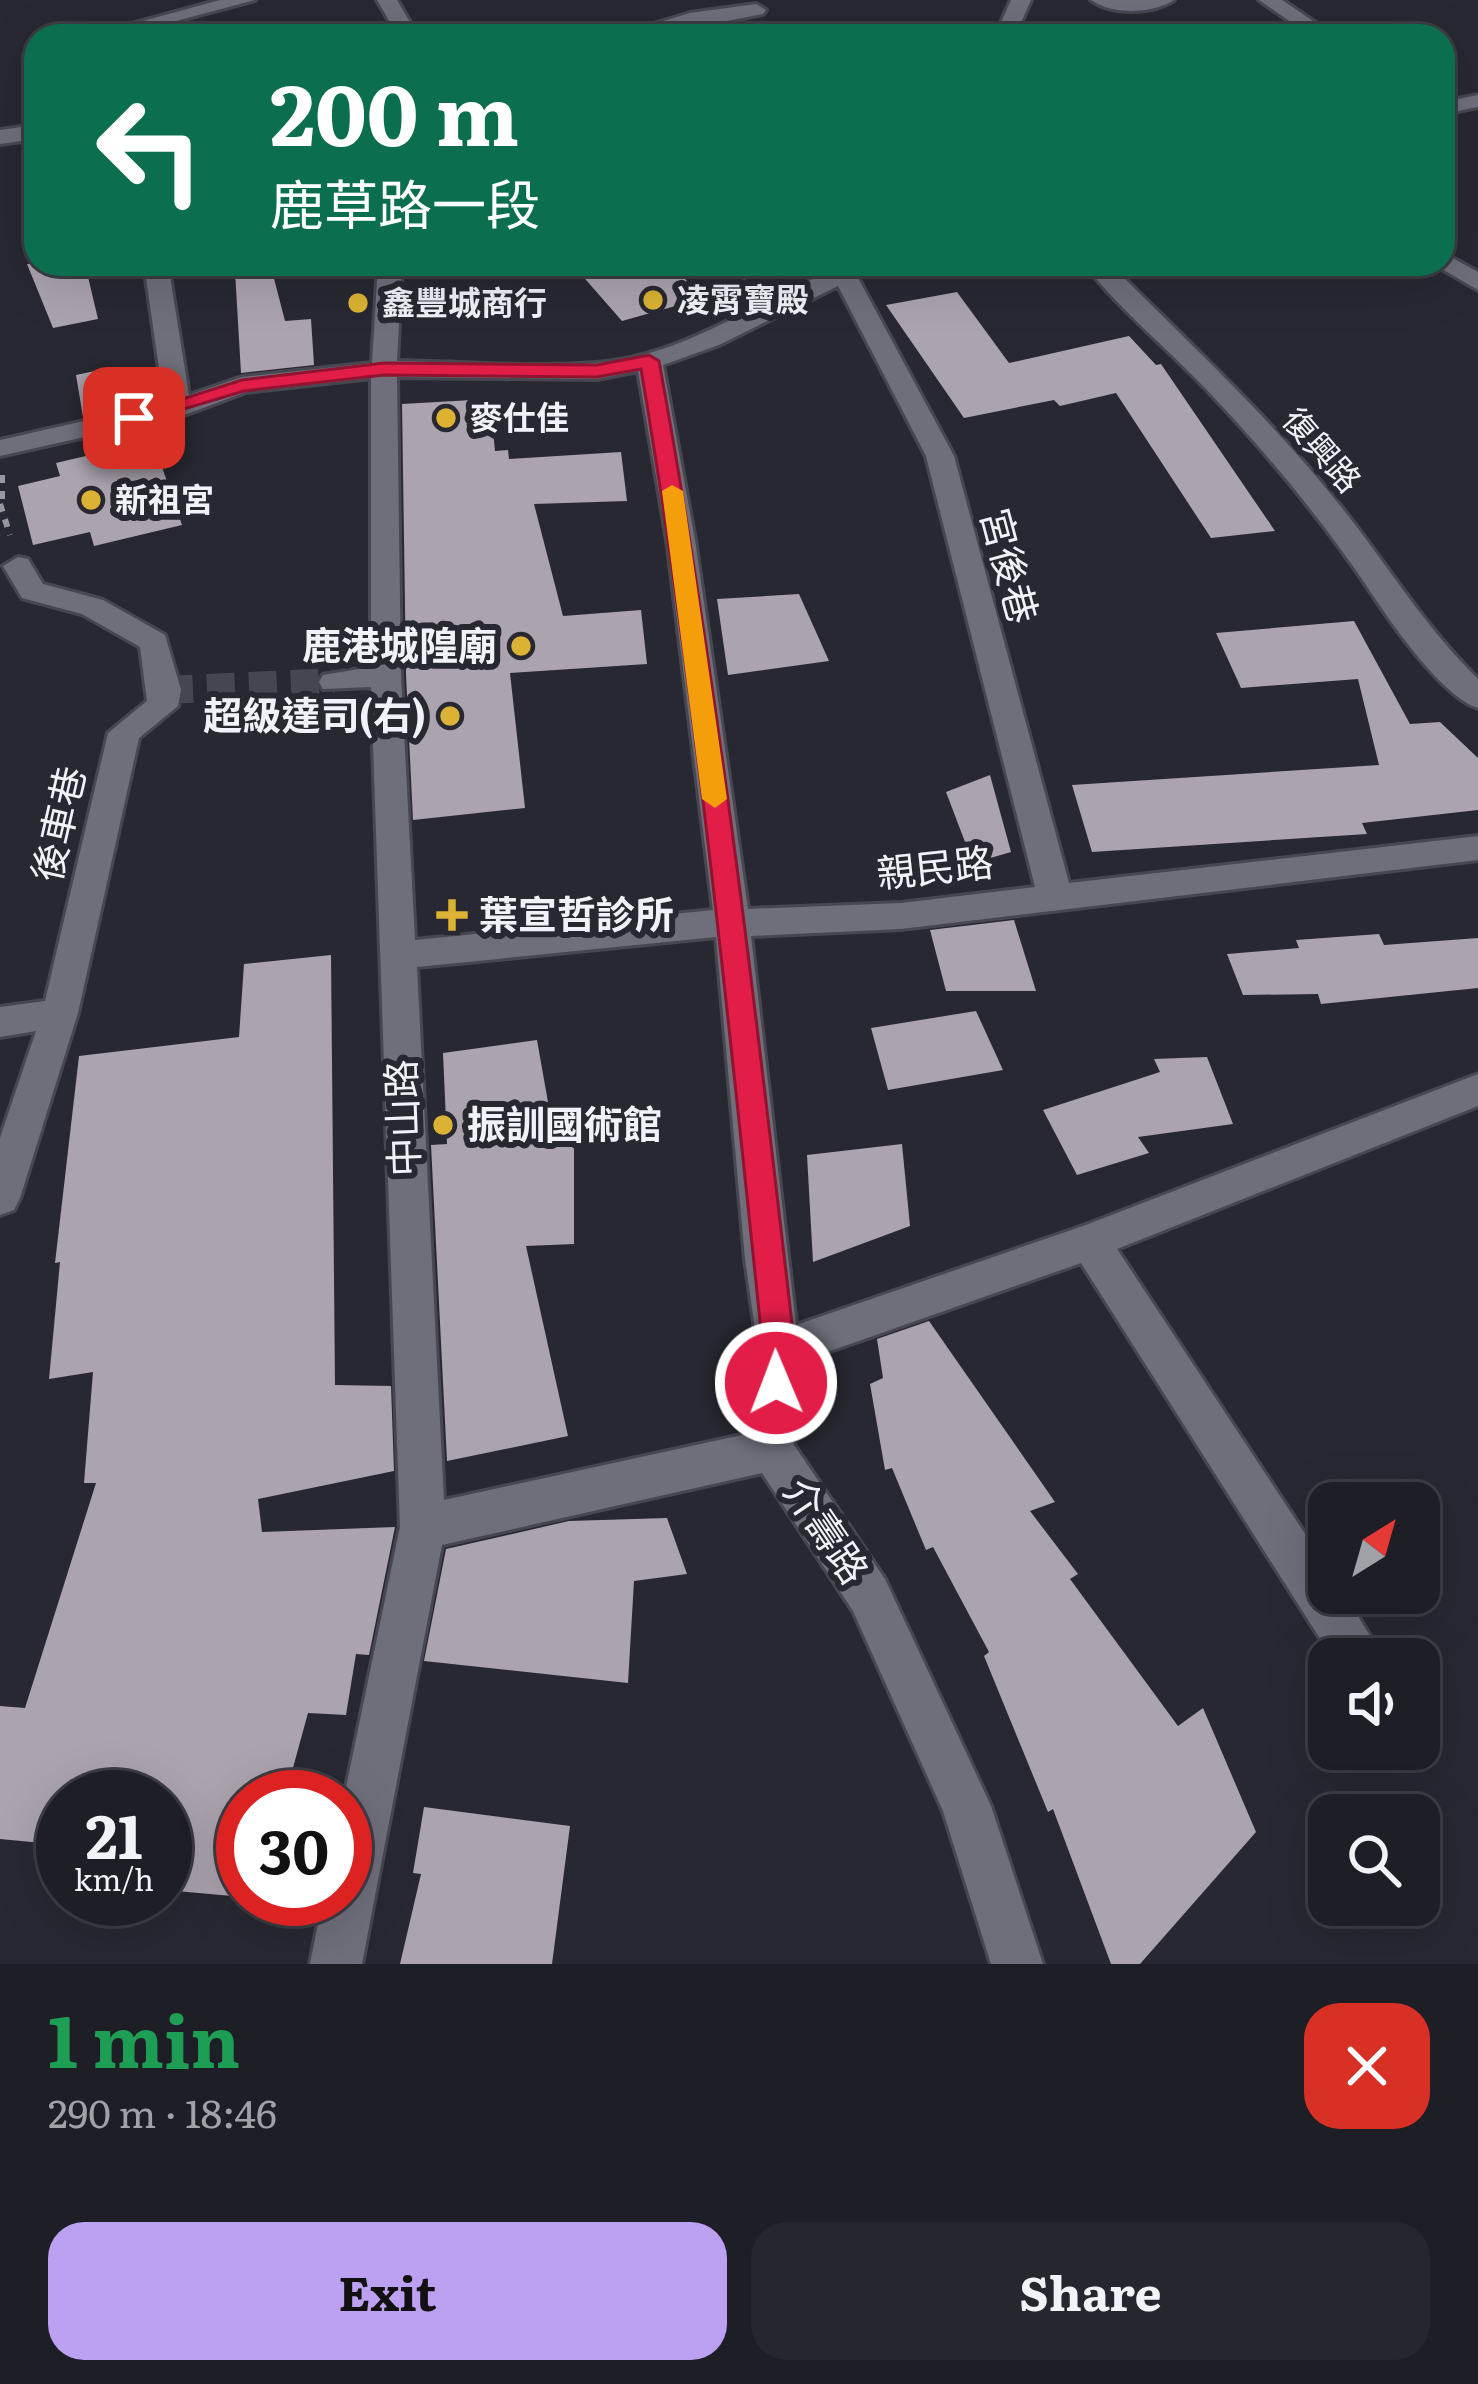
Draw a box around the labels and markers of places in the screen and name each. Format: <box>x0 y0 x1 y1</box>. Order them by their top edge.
place label: 凌霄寶殿 <box>677 273 809 322</box>
place label: 鑫豐城商行 <box>382 276 547 325</box>
marker: 凌霄寶殿 <box>640 287 666 313</box>
marker: 鑫豐城商行 <box>345 290 371 316</box>
pin <box>83 367 185 469</box>
place label: 麥仕佳 <box>470 391 569 440</box>
marker: 麥仕佳 <box>433 405 459 431</box>
place label: 新祖宮 <box>115 473 214 522</box>
marker: 新祖宮 <box>78 487 104 513</box>
place label: 鹿港城隍廟 <box>302 614 497 672</box>
marker: 鹿港城隍廟 <box>508 633 534 659</box>
place label: 超級達司(右) <box>203 684 426 742</box>
marker: 超級達司(右) <box>437 703 463 729</box>
place label: 葉宣哲診所 <box>479 883 674 941</box>
marker: 葉宣哲診所 <box>436 899 468 931</box>
place label: 振訓國術館 <box>467 1093 662 1151</box>
marker: 振訓國術館 <box>430 1112 456 1138</box>

